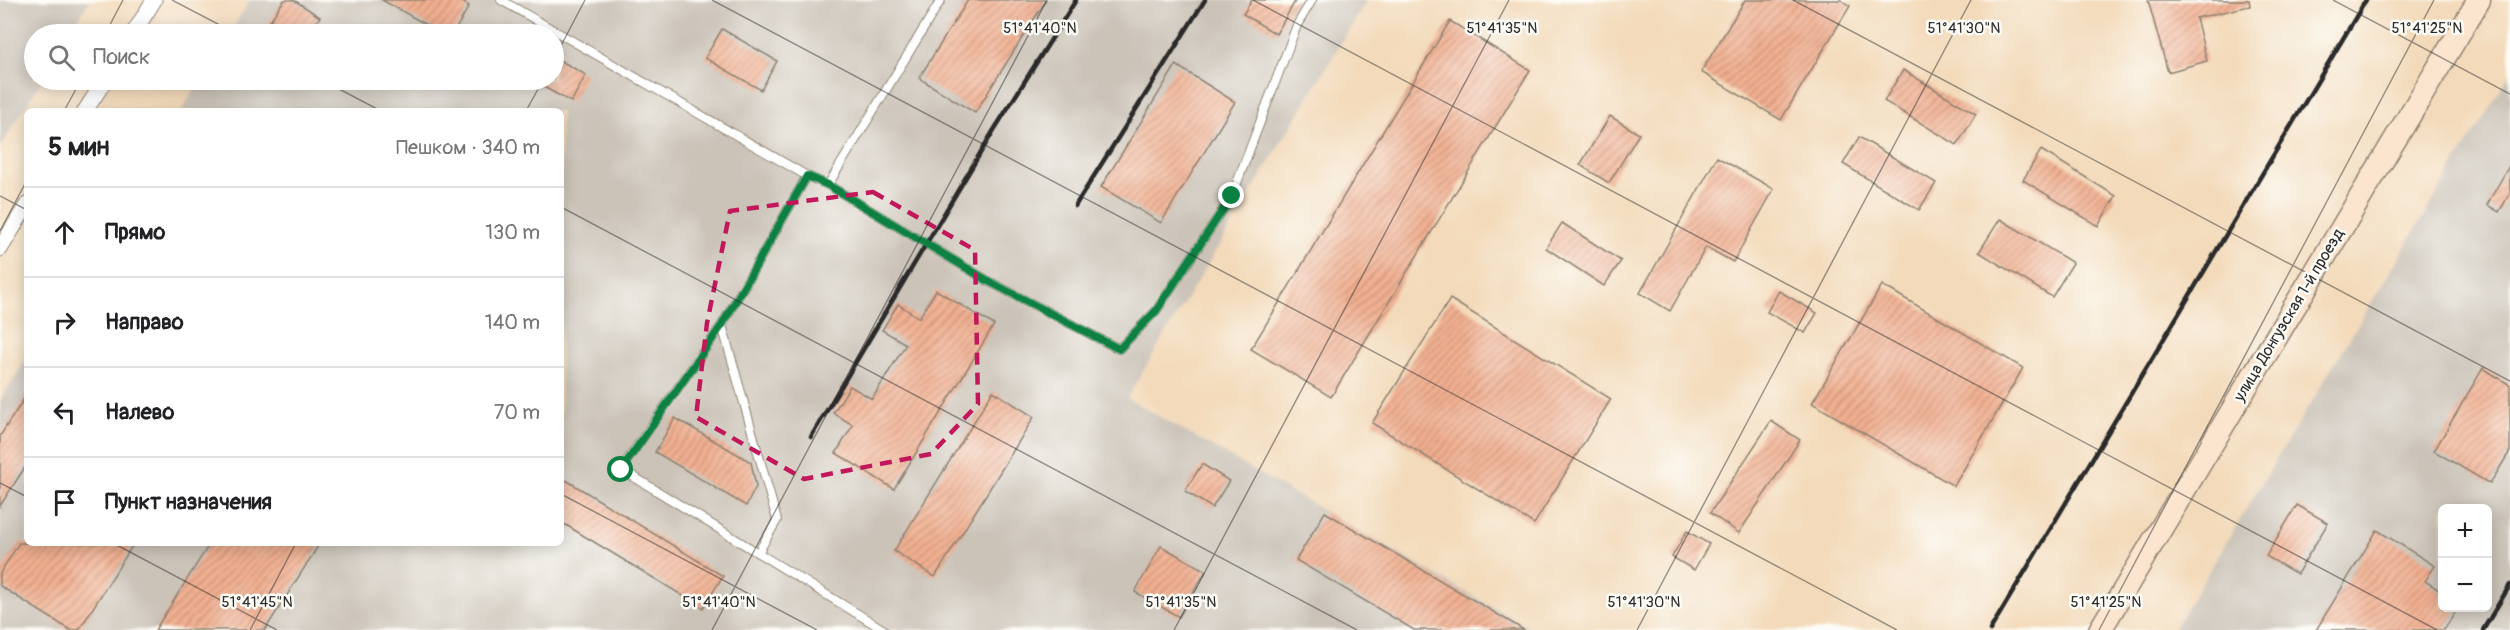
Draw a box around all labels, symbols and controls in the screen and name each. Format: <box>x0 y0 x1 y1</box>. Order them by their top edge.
text: 51°41'40"N <box>1003 19 1077 38</box>
text: 51°41'35"N <box>1467 19 1537 38</box>
text: 51°41'30"N <box>1928 19 2000 38</box>
text: 51°41'25"N <box>2392 19 2462 38</box>
search box <box>24 24 564 90</box>
icon: search <box>45 41 78 74</box>
text: Поиск <box>93 43 150 71</box>
text: 5 мин <box>48 131 109 163</box>
text: Пешком · 340 m <box>396 135 540 160</box>
route end <box>1218 182 1244 208</box>
icon: ahead <box>48 216 81 249</box>
text: Прямо <box>105 218 165 246</box>
text: 130 m <box>485 220 540 245</box>
street label: улица Донгузская 1-й проезд <box>2229 225 2349 406</box>
icon: right <box>48 306 81 339</box>
text: Направо <box>105 308 184 336</box>
text: 140 m <box>485 310 540 335</box>
icon: left <box>48 396 81 429</box>
text: Налево <box>105 398 174 426</box>
text: 70 m <box>494 400 540 425</box>
route start <box>607 456 633 482</box>
icon: arrive <box>48 486 81 519</box>
text: Пункт назначения <box>105 488 272 516</box>
map controls <box>2438 504 2492 612</box>
button: + <box>2438 504 2492 558</box>
button: − <box>2438 558 2492 612</box>
text: 51°41'45"N <box>221 593 293 612</box>
text: 51°41'40"N <box>682 593 756 612</box>
text: 51°41'35"N <box>1146 593 1216 612</box>
text: 51°41'30"N <box>1608 593 1680 612</box>
text: 51°41'25"N <box>2071 593 2141 612</box>

